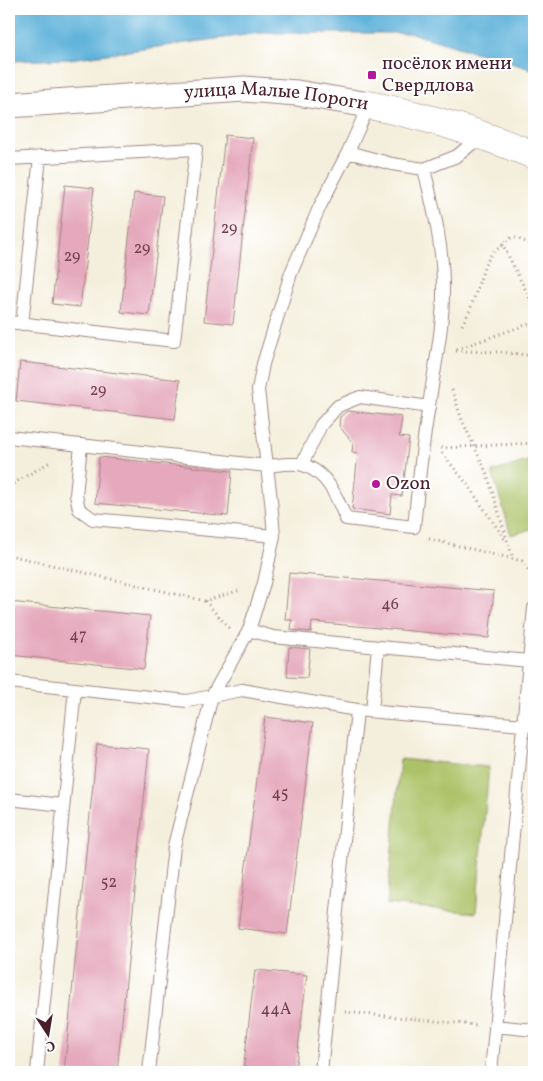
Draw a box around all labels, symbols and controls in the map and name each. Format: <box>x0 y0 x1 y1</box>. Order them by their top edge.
place label: посёлок имени Свердлова <box>382 51 512 99</box>
marker: посёлок имени Свердлова <box>366 69 378 81</box>
street label: улица Малые Пороги <box>183 76 370 118</box>
house number: 29 <box>221 218 237 240</box>
house number: 29 <box>134 238 150 260</box>
house number: 29 <box>64 246 80 268</box>
house number: 29 <box>90 380 106 402</box>
place label: Ozon <box>386 471 431 497</box>
marker: Ozon <box>370 478 382 490</box>
house number: 46 <box>381 594 399 616</box>
house number: 47 <box>69 625 87 647</box>
house number: 45 <box>272 783 288 805</box>
house number: 52 <box>101 872 117 894</box>
house number: 44А <box>261 999 291 1021</box>
north arrow <box>22 1008 72 1058</box>
text: С <box>44 1035 57 1055</box>

